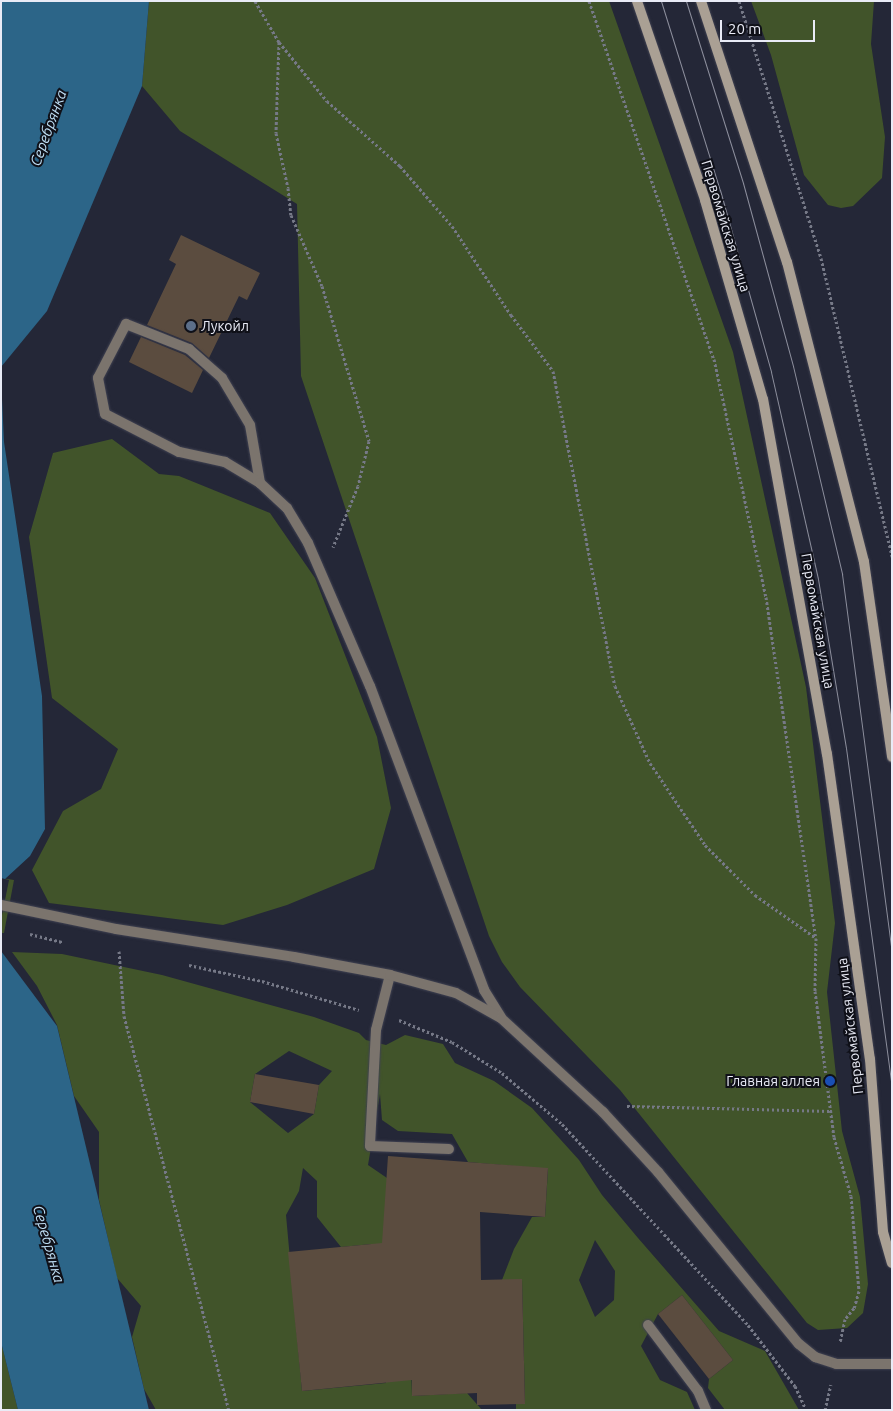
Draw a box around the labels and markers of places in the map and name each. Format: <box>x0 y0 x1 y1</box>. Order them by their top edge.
place label: Лукойл <box>201 318 249 334</box>
marker: Лукойл <box>185 320 197 332</box>
place label: Главная аллея <box>726 1073 820 1089</box>
marker: Главная аллея <box>824 1075 836 1087</box>

